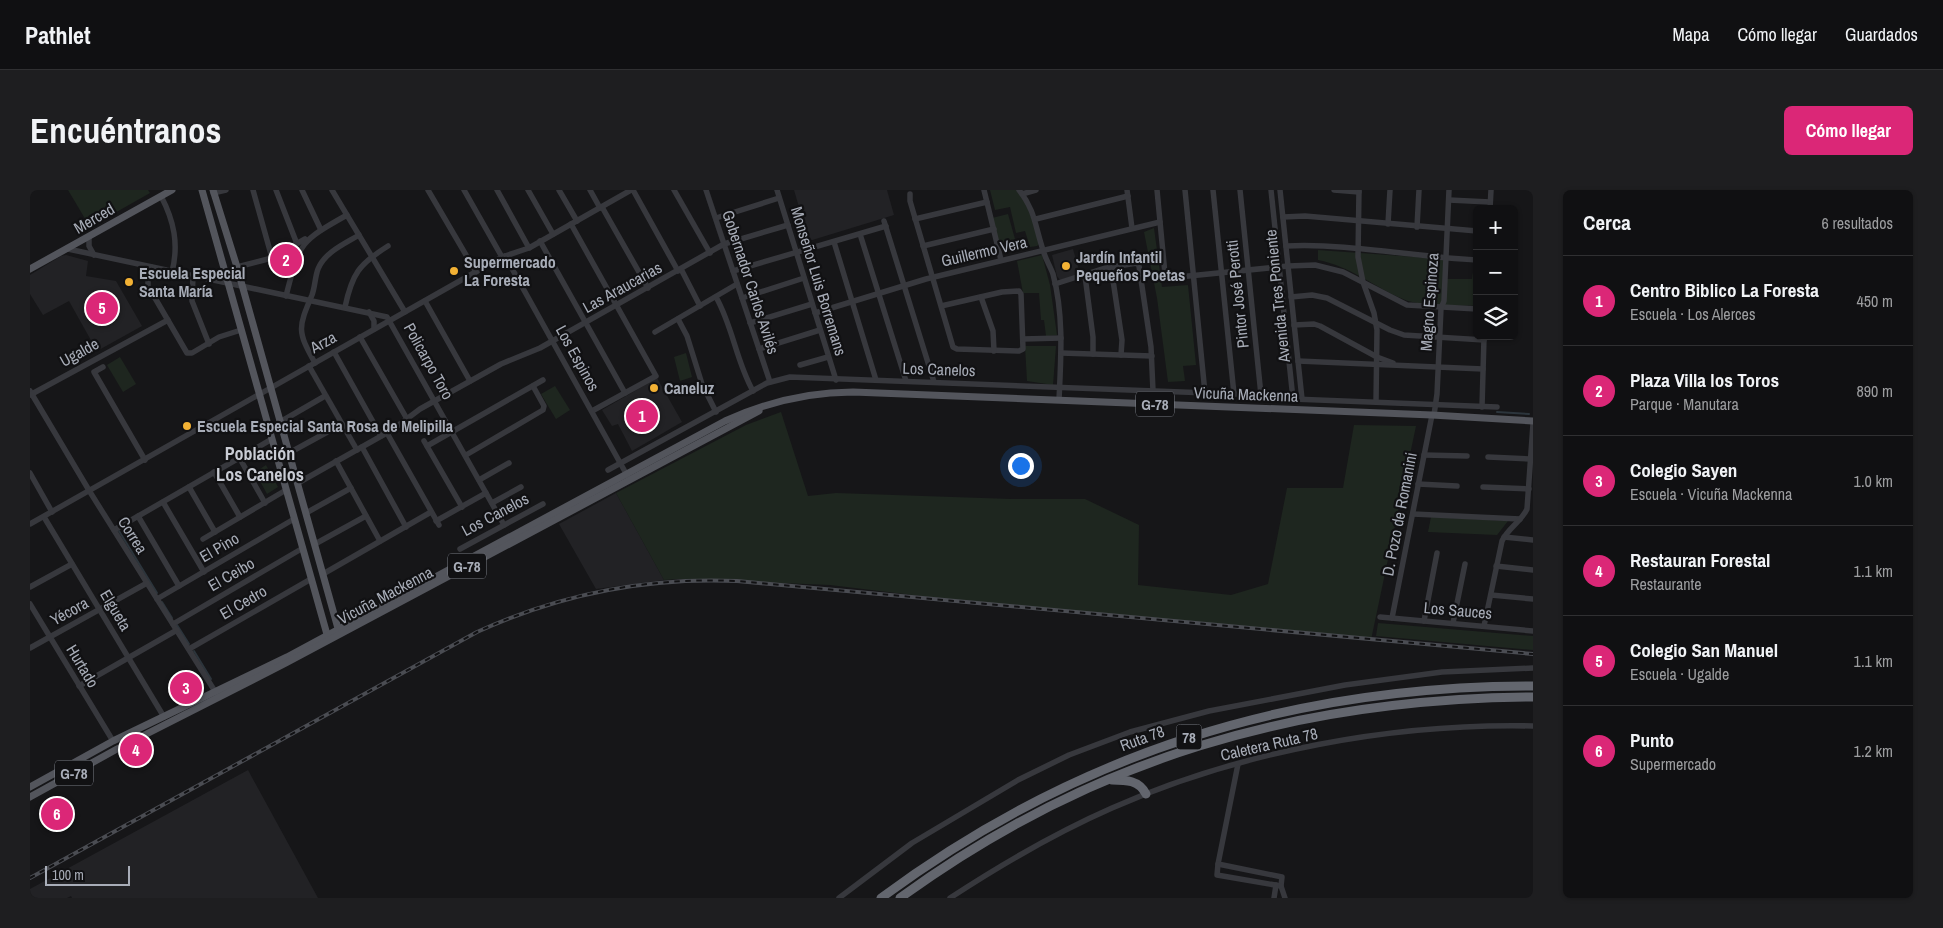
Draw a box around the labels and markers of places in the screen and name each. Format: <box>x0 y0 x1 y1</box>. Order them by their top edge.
pin: 2 <box>270 241 302 279</box>
place label: Jardín Infantil Pequeños Poetas <box>1076 246 1185 286</box>
place label: Supermercado La Foresta <box>464 251 556 291</box>
marker: Jardín Infantil Pequeños Poetas <box>1060 260 1072 272</box>
place label: Escuela Especial Santa María <box>139 262 246 302</box>
marker: Supermercado La Foresta <box>448 265 460 277</box>
marker: Escuela Especial Santa María <box>123 276 135 288</box>
pin: 5 <box>86 289 118 327</box>
place label: Caneluz <box>664 377 715 399</box>
marker: Caneluz <box>648 382 660 394</box>
pin: 1 <box>626 397 658 435</box>
place label: Escuela Especial Santa Rosa de Melipilla <box>197 415 454 437</box>
marker: Escuela Especial Santa Rosa de Melipilla <box>181 420 193 432</box>
pin: 3 <box>170 669 202 707</box>
pin: 4 <box>120 731 152 769</box>
pin: 6 <box>41 795 73 833</box>

